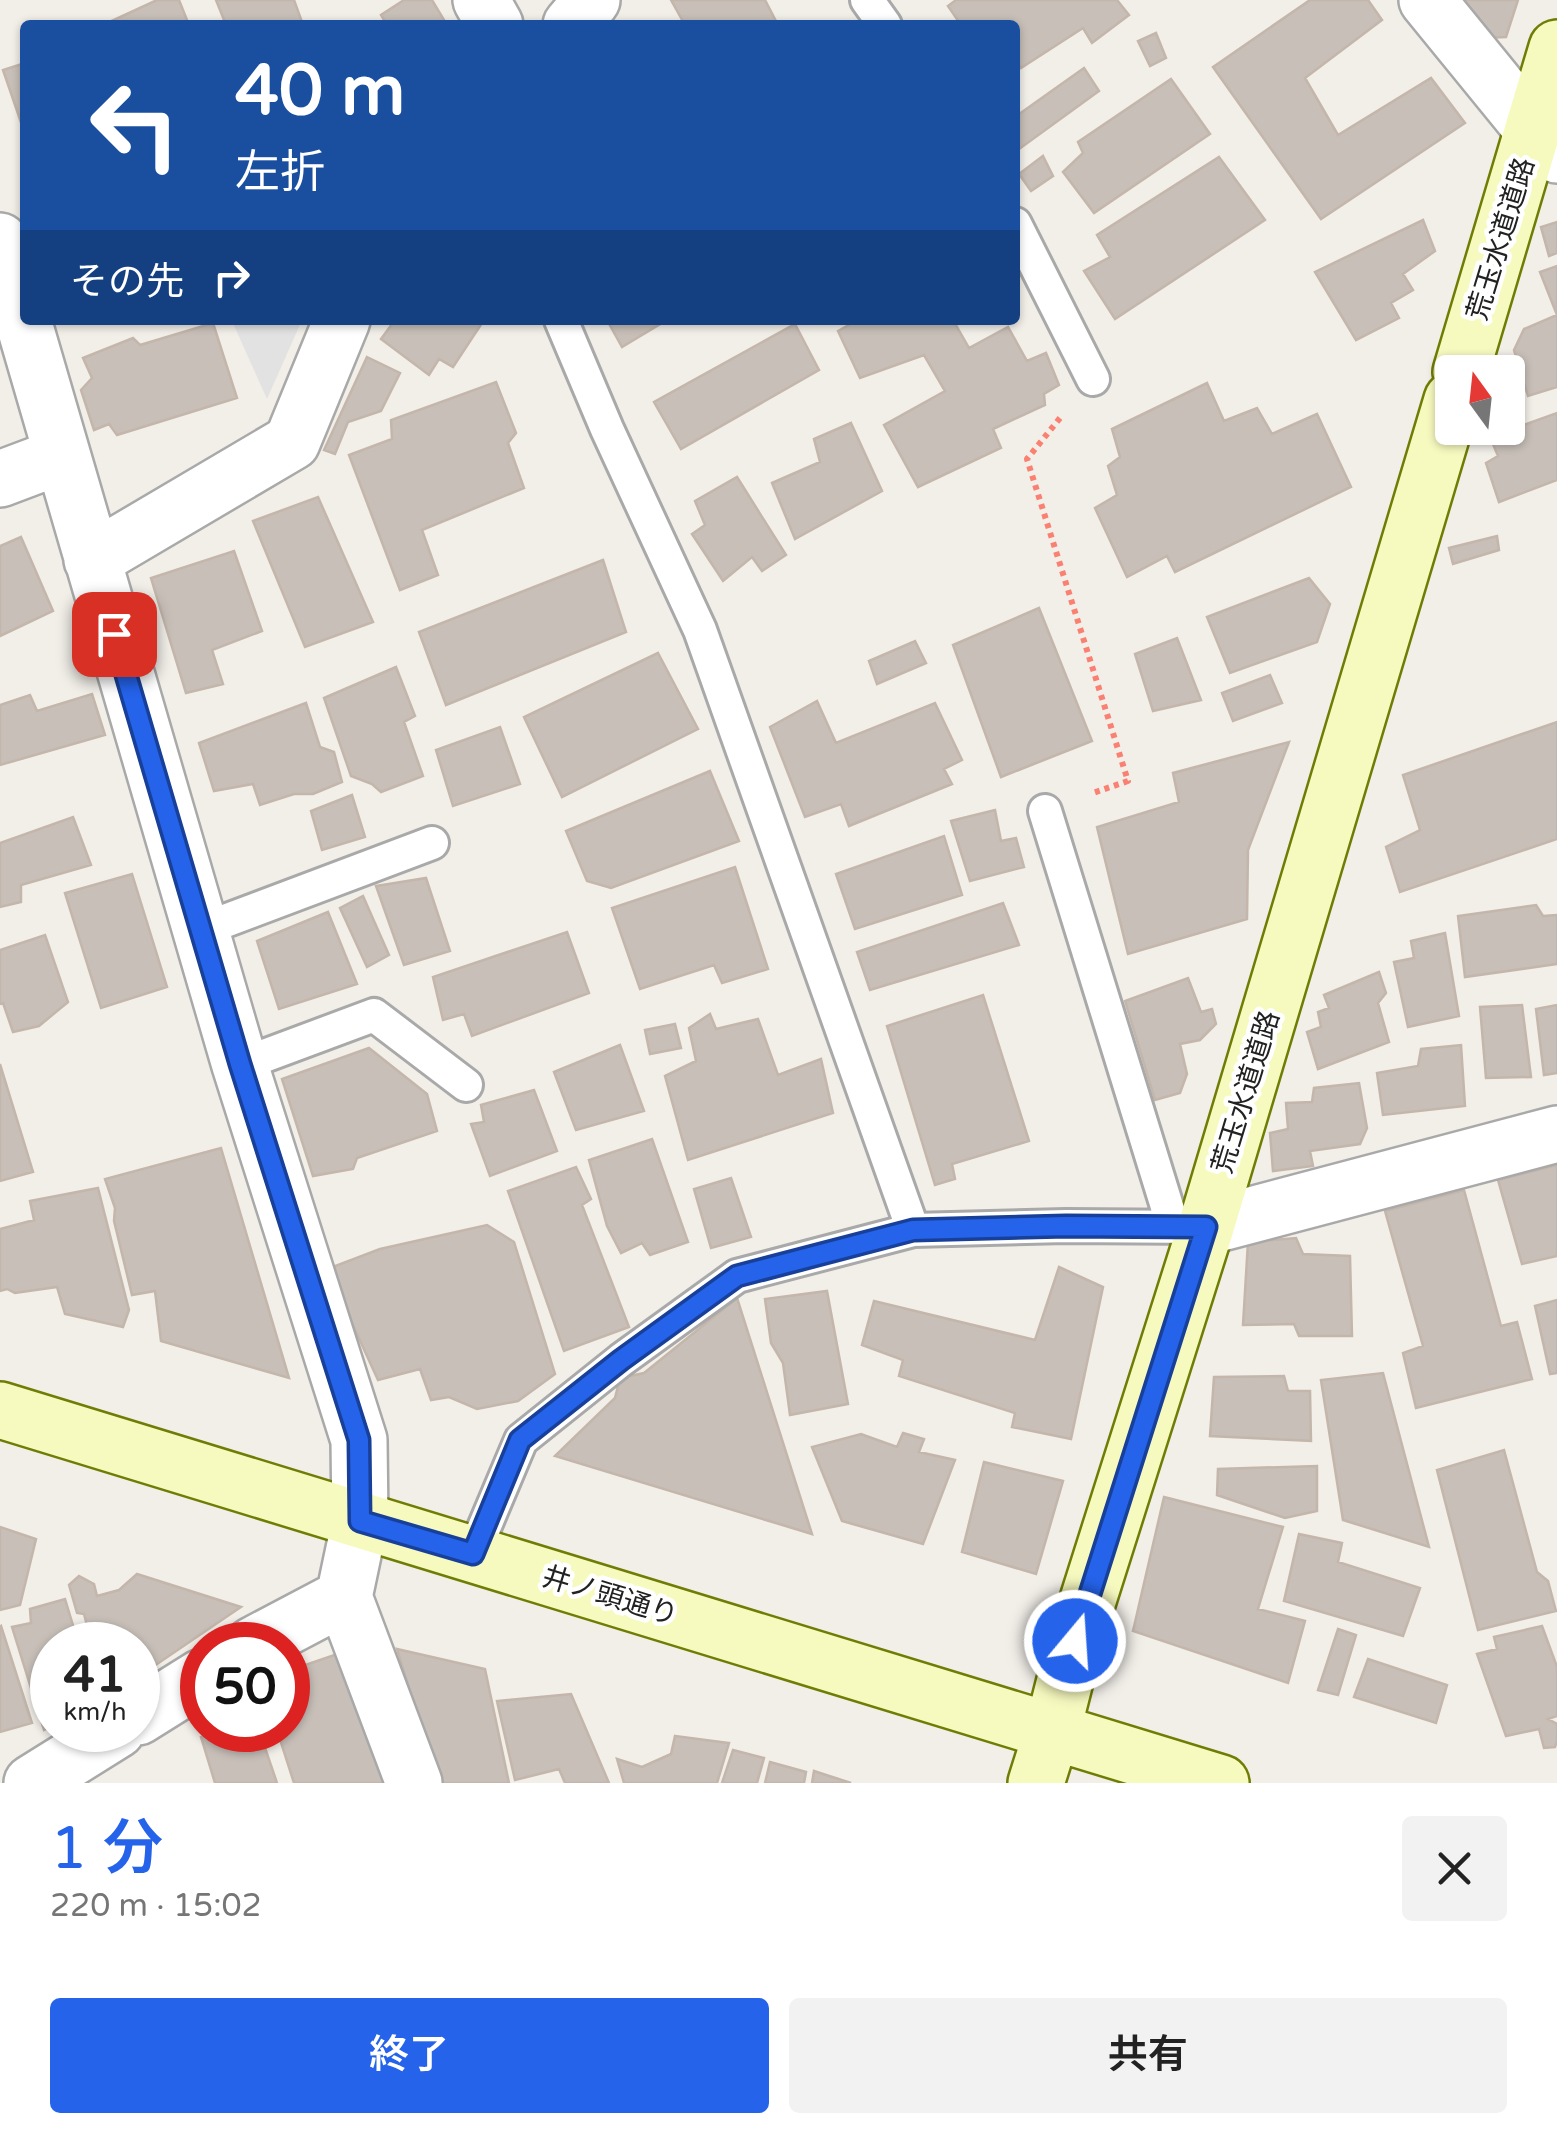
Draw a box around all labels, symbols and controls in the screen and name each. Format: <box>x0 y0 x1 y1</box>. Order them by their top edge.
text: 40 m <box>235 50 405 134</box>
icon: left <box>70 60 200 190</box>
text: 左折 <box>235 146 325 200</box>
street label: 荒玉水道道路 <box>1460 154 1542 324</box>
icon: right <box>204 250 259 305</box>
text: その先 <box>70 259 184 305</box>
north arrow <box>1435 355 1525 445</box>
map controls <box>1435 355 1525 445</box>
pin <box>72 592 157 677</box>
icon: arrive <box>87 607 142 662</box>
street label: 荒玉水道道路 <box>1205 1007 1287 1177</box>
street label: 井ノ頭通り <box>538 1559 682 1633</box>
position arrow <box>1023 1589 1127 1693</box>
speed limit sign: 50 <box>180 1622 310 1752</box>
text: 41 <box>64 1645 126 1705</box>
text: km/h <box>64 1697 126 1727</box>
text: 1 分 <box>50 1813 163 1885</box>
button: close <box>1402 1816 1507 1921</box>
text: 220 m · 15:02 <box>50 1887 262 1925</box>
button: 終了 <box>50 1998 769 2113</box>
button: 共有 <box>789 1998 1507 2113</box>

